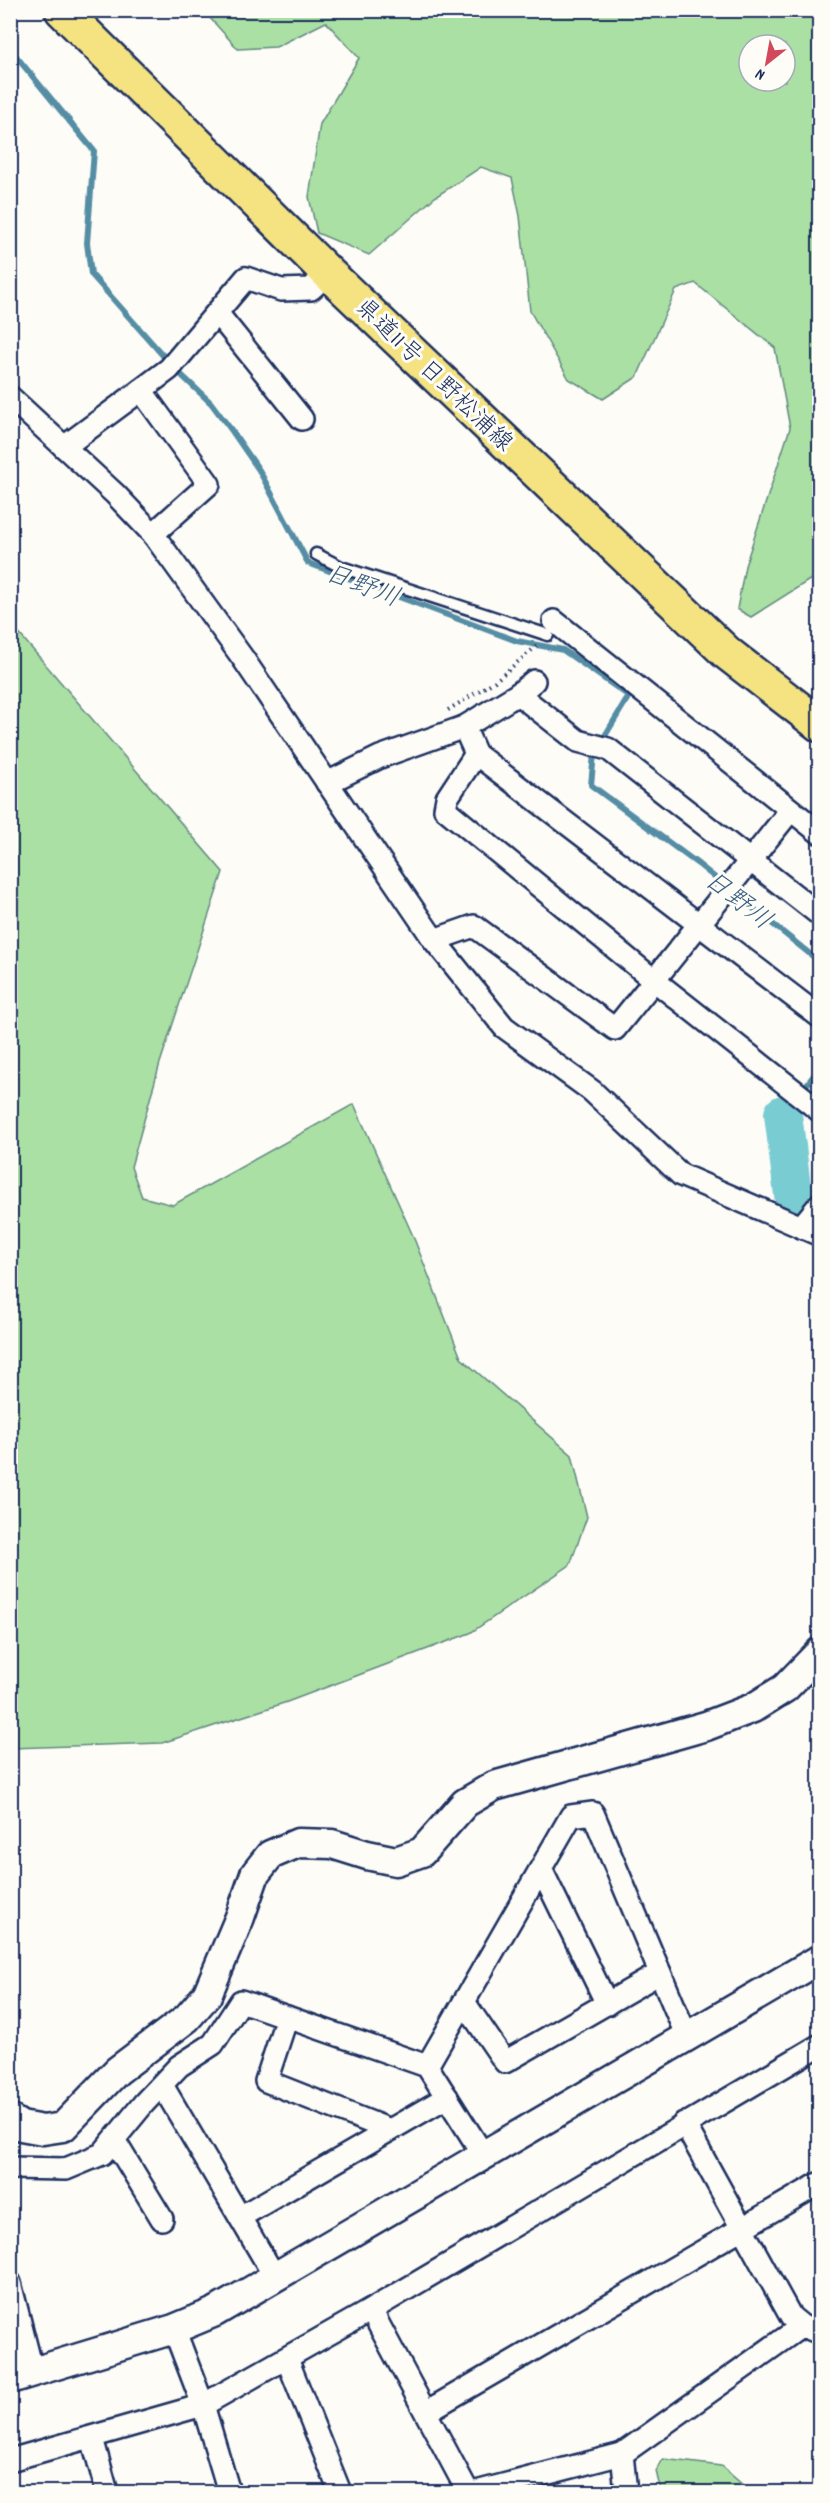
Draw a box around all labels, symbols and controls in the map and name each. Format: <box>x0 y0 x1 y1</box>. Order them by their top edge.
north arrow <box>737 33 797 93</box>
text: N <box>751 62 770 86</box>
street label: 県道11号 日野松浦線 <box>346 292 520 461</box>
water label: 日野川 <box>319 556 405 619</box>
water label: 日野川 <box>695 863 779 940</box>

